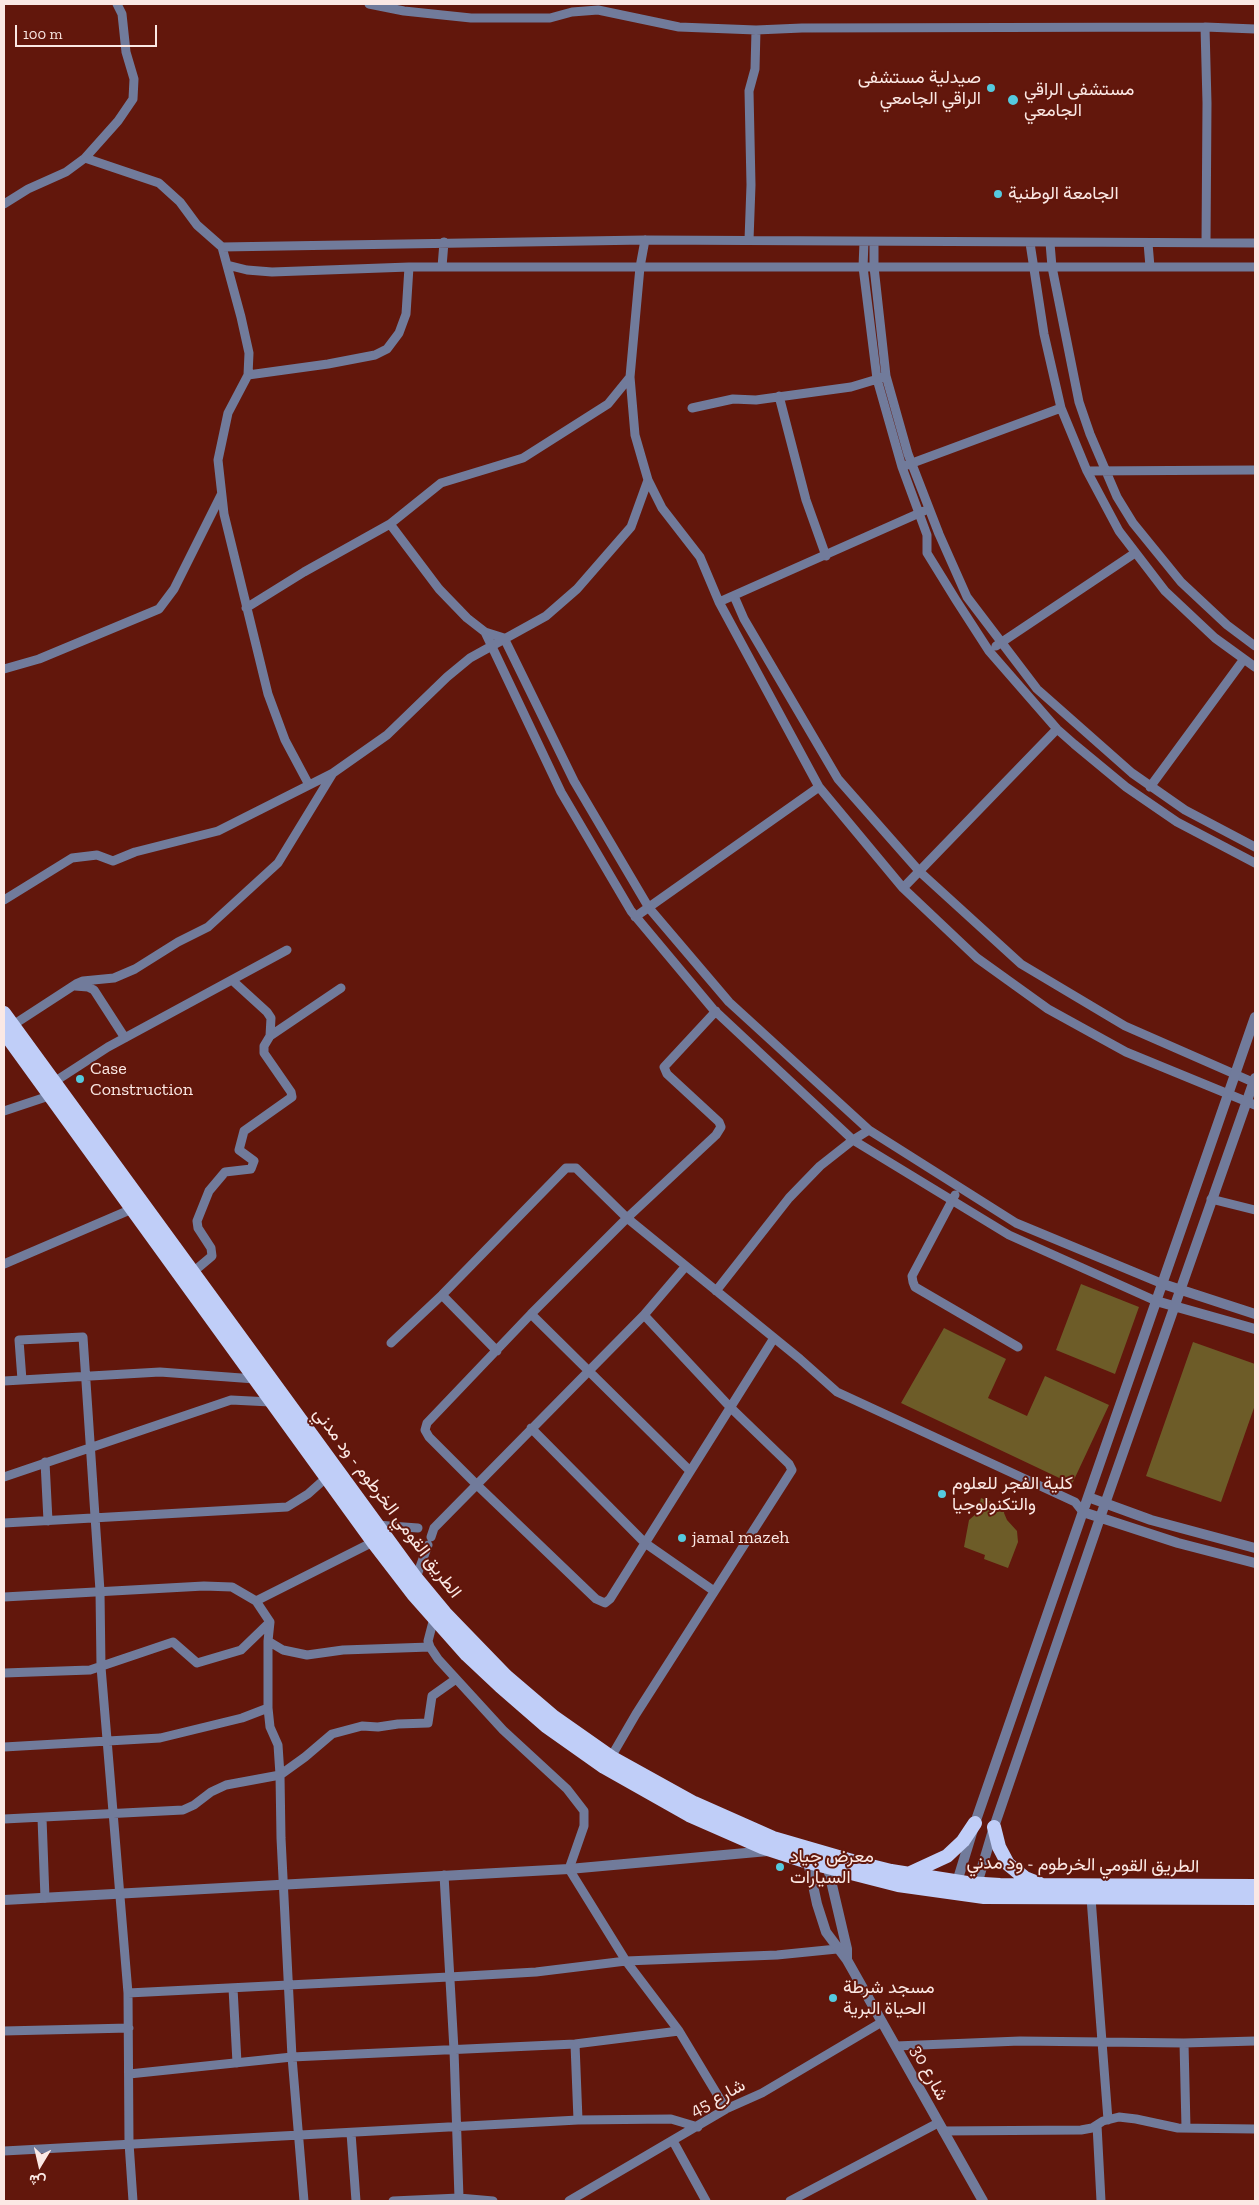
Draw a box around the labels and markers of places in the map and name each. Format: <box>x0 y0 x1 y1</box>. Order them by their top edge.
place label: صيدلية مستشفى الراقي الجامعي <box>858 67 981 110</box>
place label: مستشفى الراقي الجامعي <box>1024 79 1134 122</box>
marker: صيدلية مستشفى الراقي الجامعي <box>985 82 997 94</box>
marker: مستشفى الراقي الجامعي <box>1006 93 1020 107</box>
place label: الجامعة الوطنية <box>1008 183 1119 205</box>
marker: الجامعة الوطنية <box>992 188 1004 200</box>
place label: Case Construction <box>90 1058 193 1100</box>
marker: Case Construction <box>74 1073 86 1085</box>
place label: كلية الفجر للعلوم والتكنولوجيا <box>952 1473 1073 1516</box>
marker: كلية الفجر للعلوم والتكنولوجيا <box>936 1488 948 1500</box>
place label: jamal mazeh <box>692 1527 789 1549</box>
marker: jamal mazeh <box>676 1532 688 1544</box>
place label: معرض جياد السيارات <box>790 1846 874 1888</box>
marker: معرض جياد السيارات <box>774 1861 786 1873</box>
place label: مسجد شرطة الحياة البرية <box>843 1977 935 2020</box>
marker: مسجد شرطة الحياة البرية <box>827 1992 839 2004</box>

